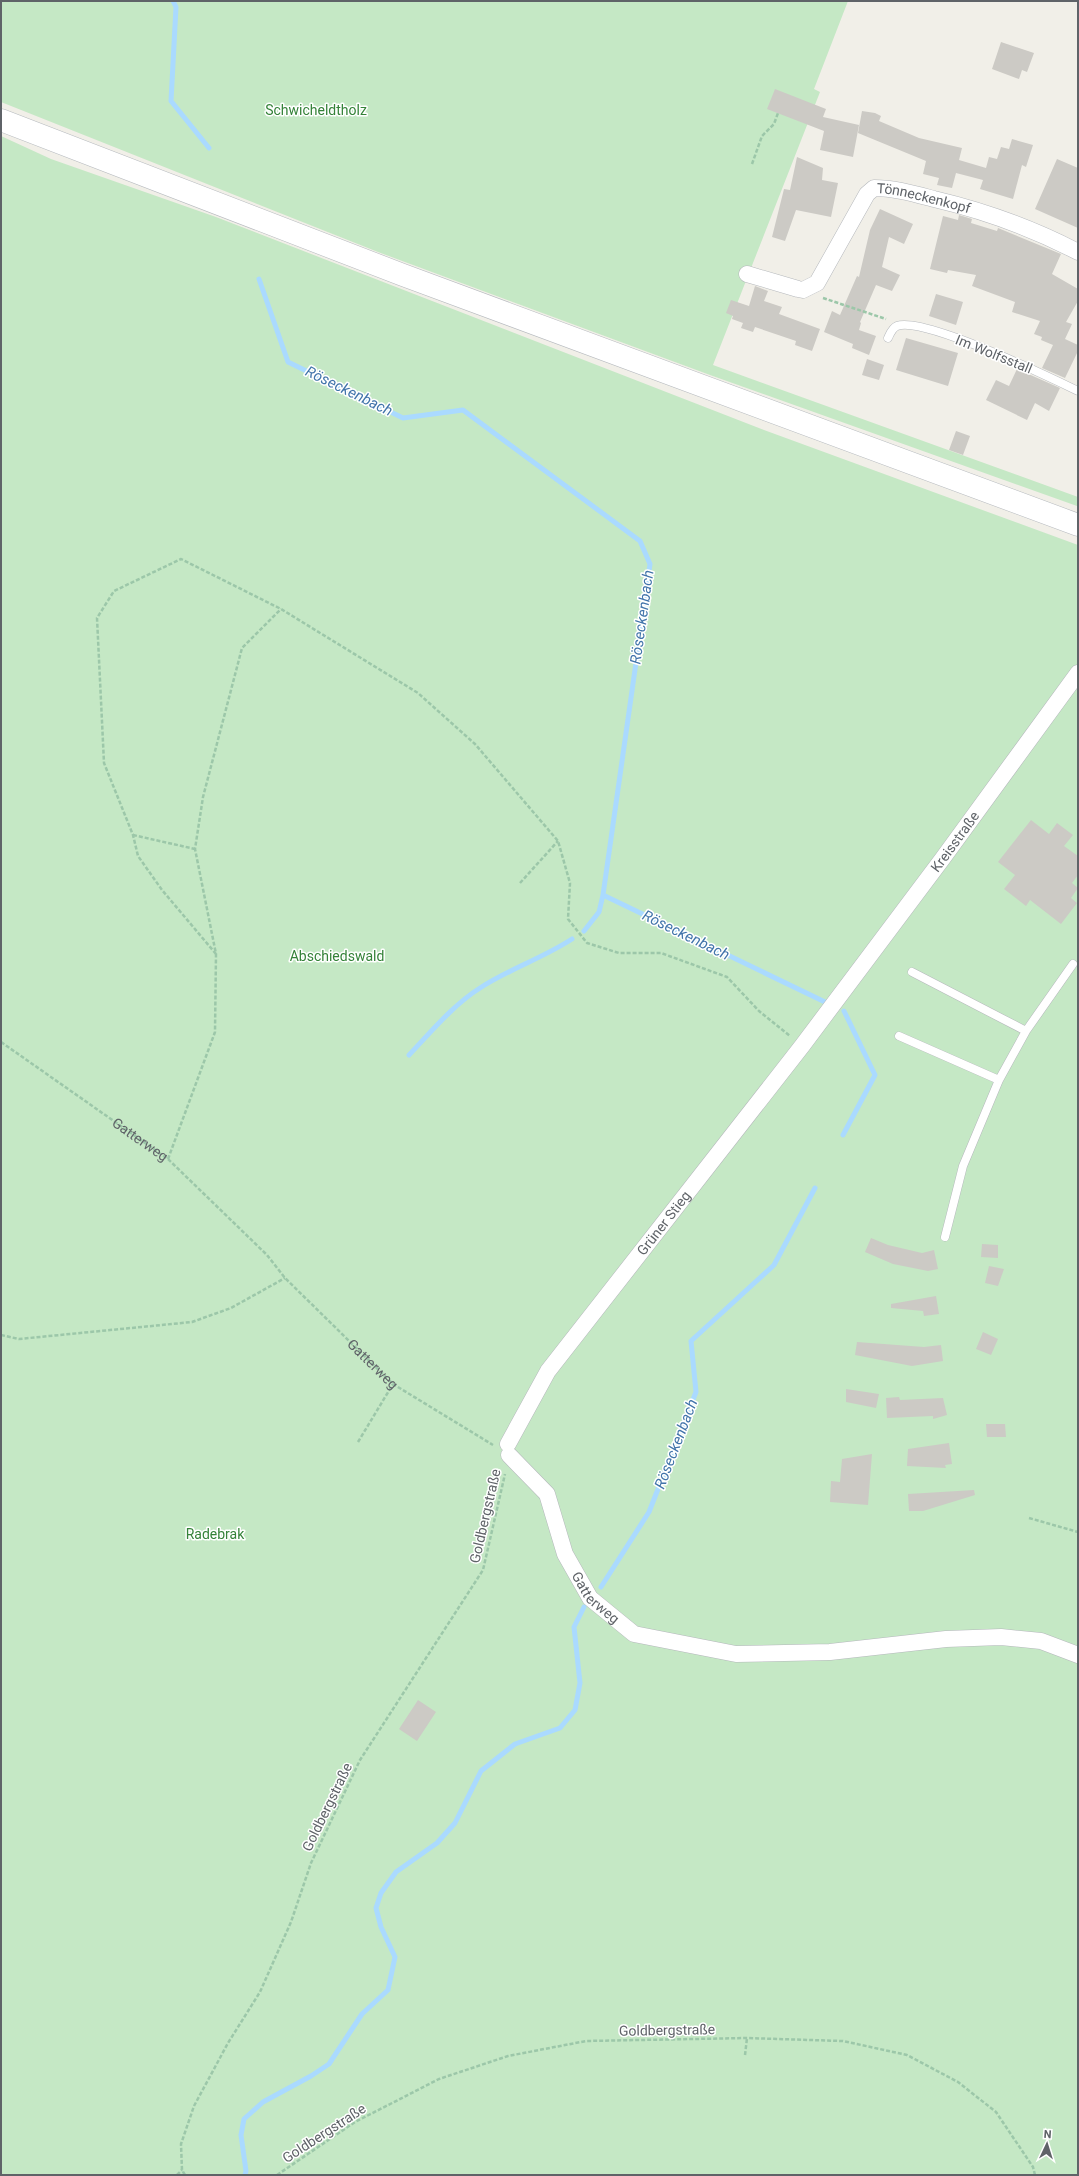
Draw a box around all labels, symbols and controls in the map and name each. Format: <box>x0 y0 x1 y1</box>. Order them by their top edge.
park label: Schwicheldtholz <box>265 102 367 118</box>
street label: Tönneckenkopf <box>876 180 973 216</box>
street label: Im Wolfsstall <box>953 331 1035 377</box>
water label: Röseckenbach <box>302 362 396 420</box>
water label: Röseckenbach <box>626 569 658 665</box>
street label: Kreisstraße <box>927 808 982 875</box>
water label: Röseckenbach <box>639 906 733 964</box>
park label: Abschiedswald <box>290 948 384 964</box>
street label: Gatterweg <box>109 1114 171 1165</box>
street label: Grüner Stieg <box>634 1188 694 1258</box>
street label: Gatterweg <box>344 1336 401 1392</box>
water label: Röseckenbach <box>651 1397 701 1491</box>
street label: Goldbergstraße <box>466 1467 504 1565</box>
park label: Radebrak <box>186 1526 245 1542</box>
street label: Gatterweg <box>569 1569 623 1627</box>
street label: Goldbergstraße <box>299 1760 355 1854</box>
street label: Goldbergstraße <box>619 2021 715 2039</box>
street label: Goldbergstraße <box>279 2100 369 2166</box>
north arrow <box>1027 2124 1067 2164</box>
text: N <box>1043 2128 1052 2141</box>

